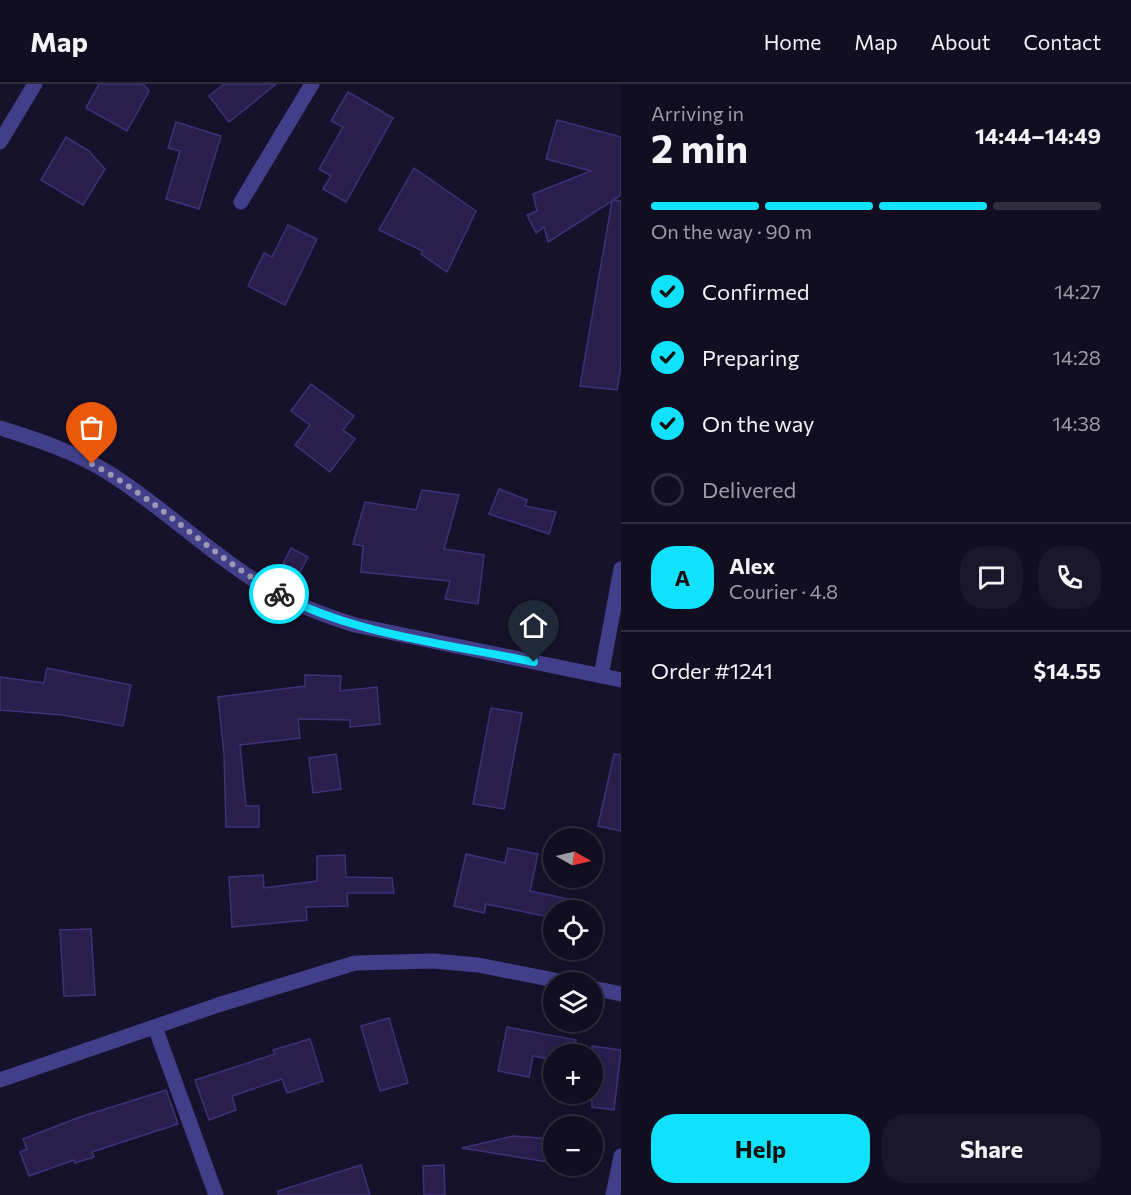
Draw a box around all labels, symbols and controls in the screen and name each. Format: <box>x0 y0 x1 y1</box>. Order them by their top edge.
text: Map <box>30 24 88 58</box>
text: Home <box>764 29 821 54</box>
text: Map <box>854 29 898 54</box>
text: About <box>931 29 990 54</box>
text: Contact <box>1023 29 1101 54</box>
text: Arriving in <box>651 101 744 125</box>
text: 14:44–14:49 <box>975 122 1101 149</box>
text: 2 min <box>651 123 748 171</box>
text: On the way · 90 m <box>651 219 812 243</box>
icon: check <box>651 275 684 308</box>
text: Confirmed <box>702 278 809 305</box>
text: 14:27 <box>1054 279 1101 303</box>
icon: check <box>651 341 684 374</box>
text: Preparing <box>702 344 799 371</box>
text: 14:28 <box>1053 345 1101 369</box>
pin <box>66 402 117 464</box>
icon: check <box>651 407 684 440</box>
text: On the way <box>702 410 814 437</box>
icon: bag <box>75 411 108 444</box>
text: 14:38 <box>1052 411 1101 435</box>
text: Delivered <box>702 476 796 503</box>
button: chat <box>960 546 1023 609</box>
button: phone <box>1038 546 1101 609</box>
text: Alex <box>729 552 775 579</box>
courier <box>249 564 309 624</box>
text: A <box>675 564 690 591</box>
icon: bike <box>263 578 296 611</box>
text: Courier · 4.8 <box>729 579 838 603</box>
pin <box>508 600 559 662</box>
icon: home <box>517 609 550 642</box>
text: Order #1241 <box>651 657 773 684</box>
text: $14.55 <box>1034 657 1101 684</box>
north arrow <box>543 828 603 888</box>
map controls <box>543 828 603 1176</box>
button: locate <box>543 900 603 960</box>
button: layers <box>543 972 603 1032</box>
button: + <box>543 1044 603 1104</box>
button: Help <box>651 1114 870 1183</box>
button: Share <box>882 1114 1101 1183</box>
button: − <box>543 1116 603 1176</box>

